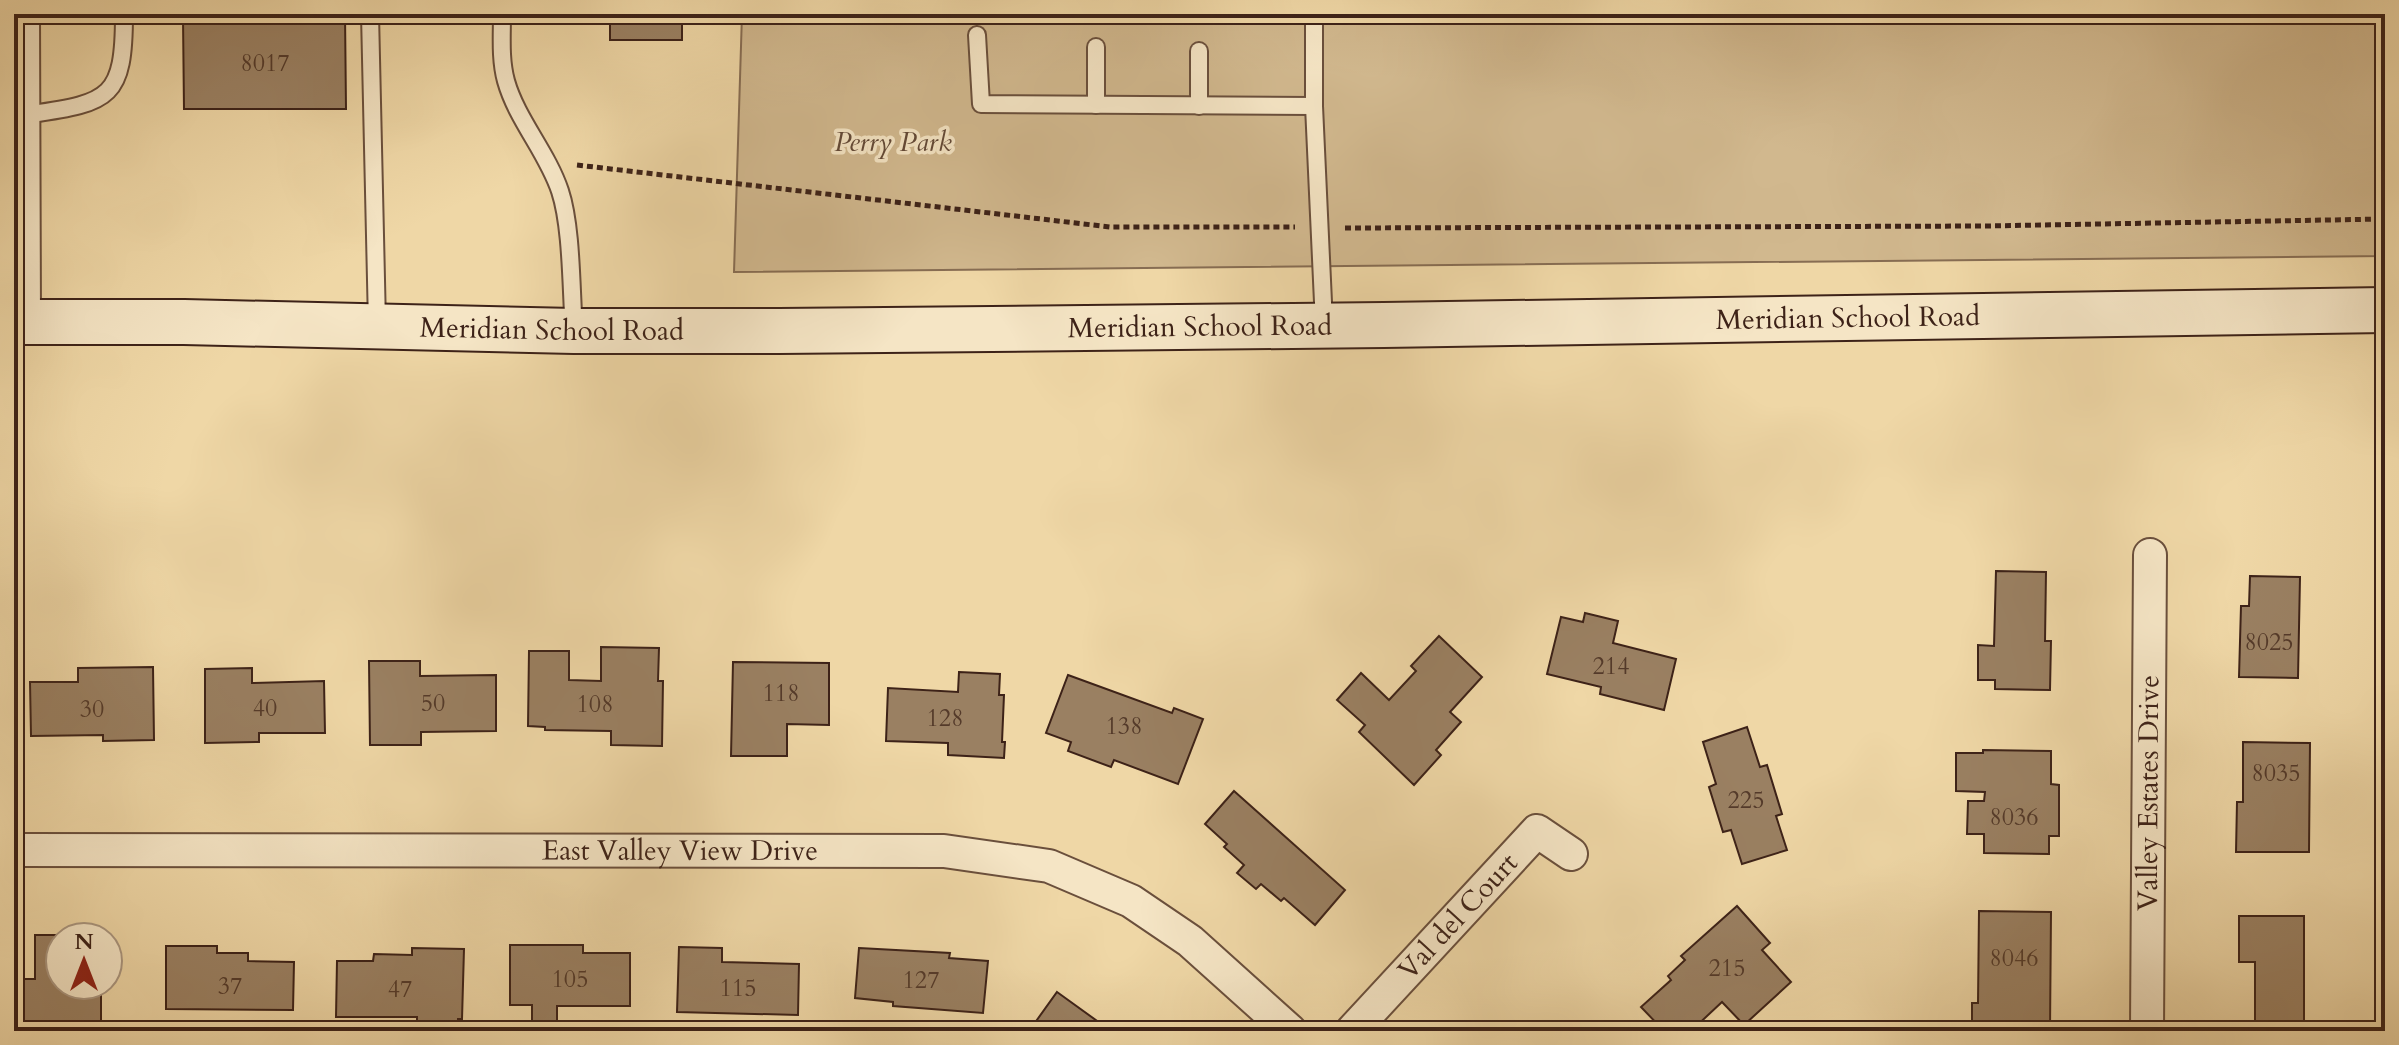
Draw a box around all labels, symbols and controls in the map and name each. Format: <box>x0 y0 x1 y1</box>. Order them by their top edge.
house number: 8017 <box>240 47 290 80</box>
park label: Perry Park <box>834 123 952 161</box>
street label: Meridian School Road <box>1715 297 1980 339</box>
street label: Meridian School Road <box>1068 307 1332 347</box>
street label: Meridian School Road <box>419 308 684 350</box>
house number: 8025 <box>2244 626 2294 659</box>
house number: 214 <box>1593 650 1629 683</box>
street label: Valley Estates Drive <box>2129 675 2168 911</box>
house number: 118 <box>763 677 799 710</box>
house number: 50 <box>421 687 445 720</box>
house number: 108 <box>577 688 613 721</box>
house number: 40 <box>253 692 277 725</box>
house number: 30 <box>80 693 104 726</box>
house number: 128 <box>927 702 963 735</box>
house number: 138 <box>1106 710 1142 743</box>
house number: 8035 <box>2251 757 2301 790</box>
house number: 225 <box>1728 784 1764 817</box>
house number: 8036 <box>1989 801 2039 834</box>
street label: East Valley View Drive <box>542 832 818 870</box>
street label: Val del Court <box>1389 845 1527 988</box>
north arrow <box>44 921 124 1001</box>
text: N <box>74 927 94 957</box>
house number: 8046 <box>1989 942 2039 975</box>
house number: 215 <box>1709 952 1745 985</box>
house number: 105 <box>552 963 588 996</box>
house number: 127 <box>903 964 939 997</box>
house number: 37 <box>218 970 242 1003</box>
house number: 115 <box>720 972 756 1005</box>
house number: 47 <box>388 973 412 1006</box>

